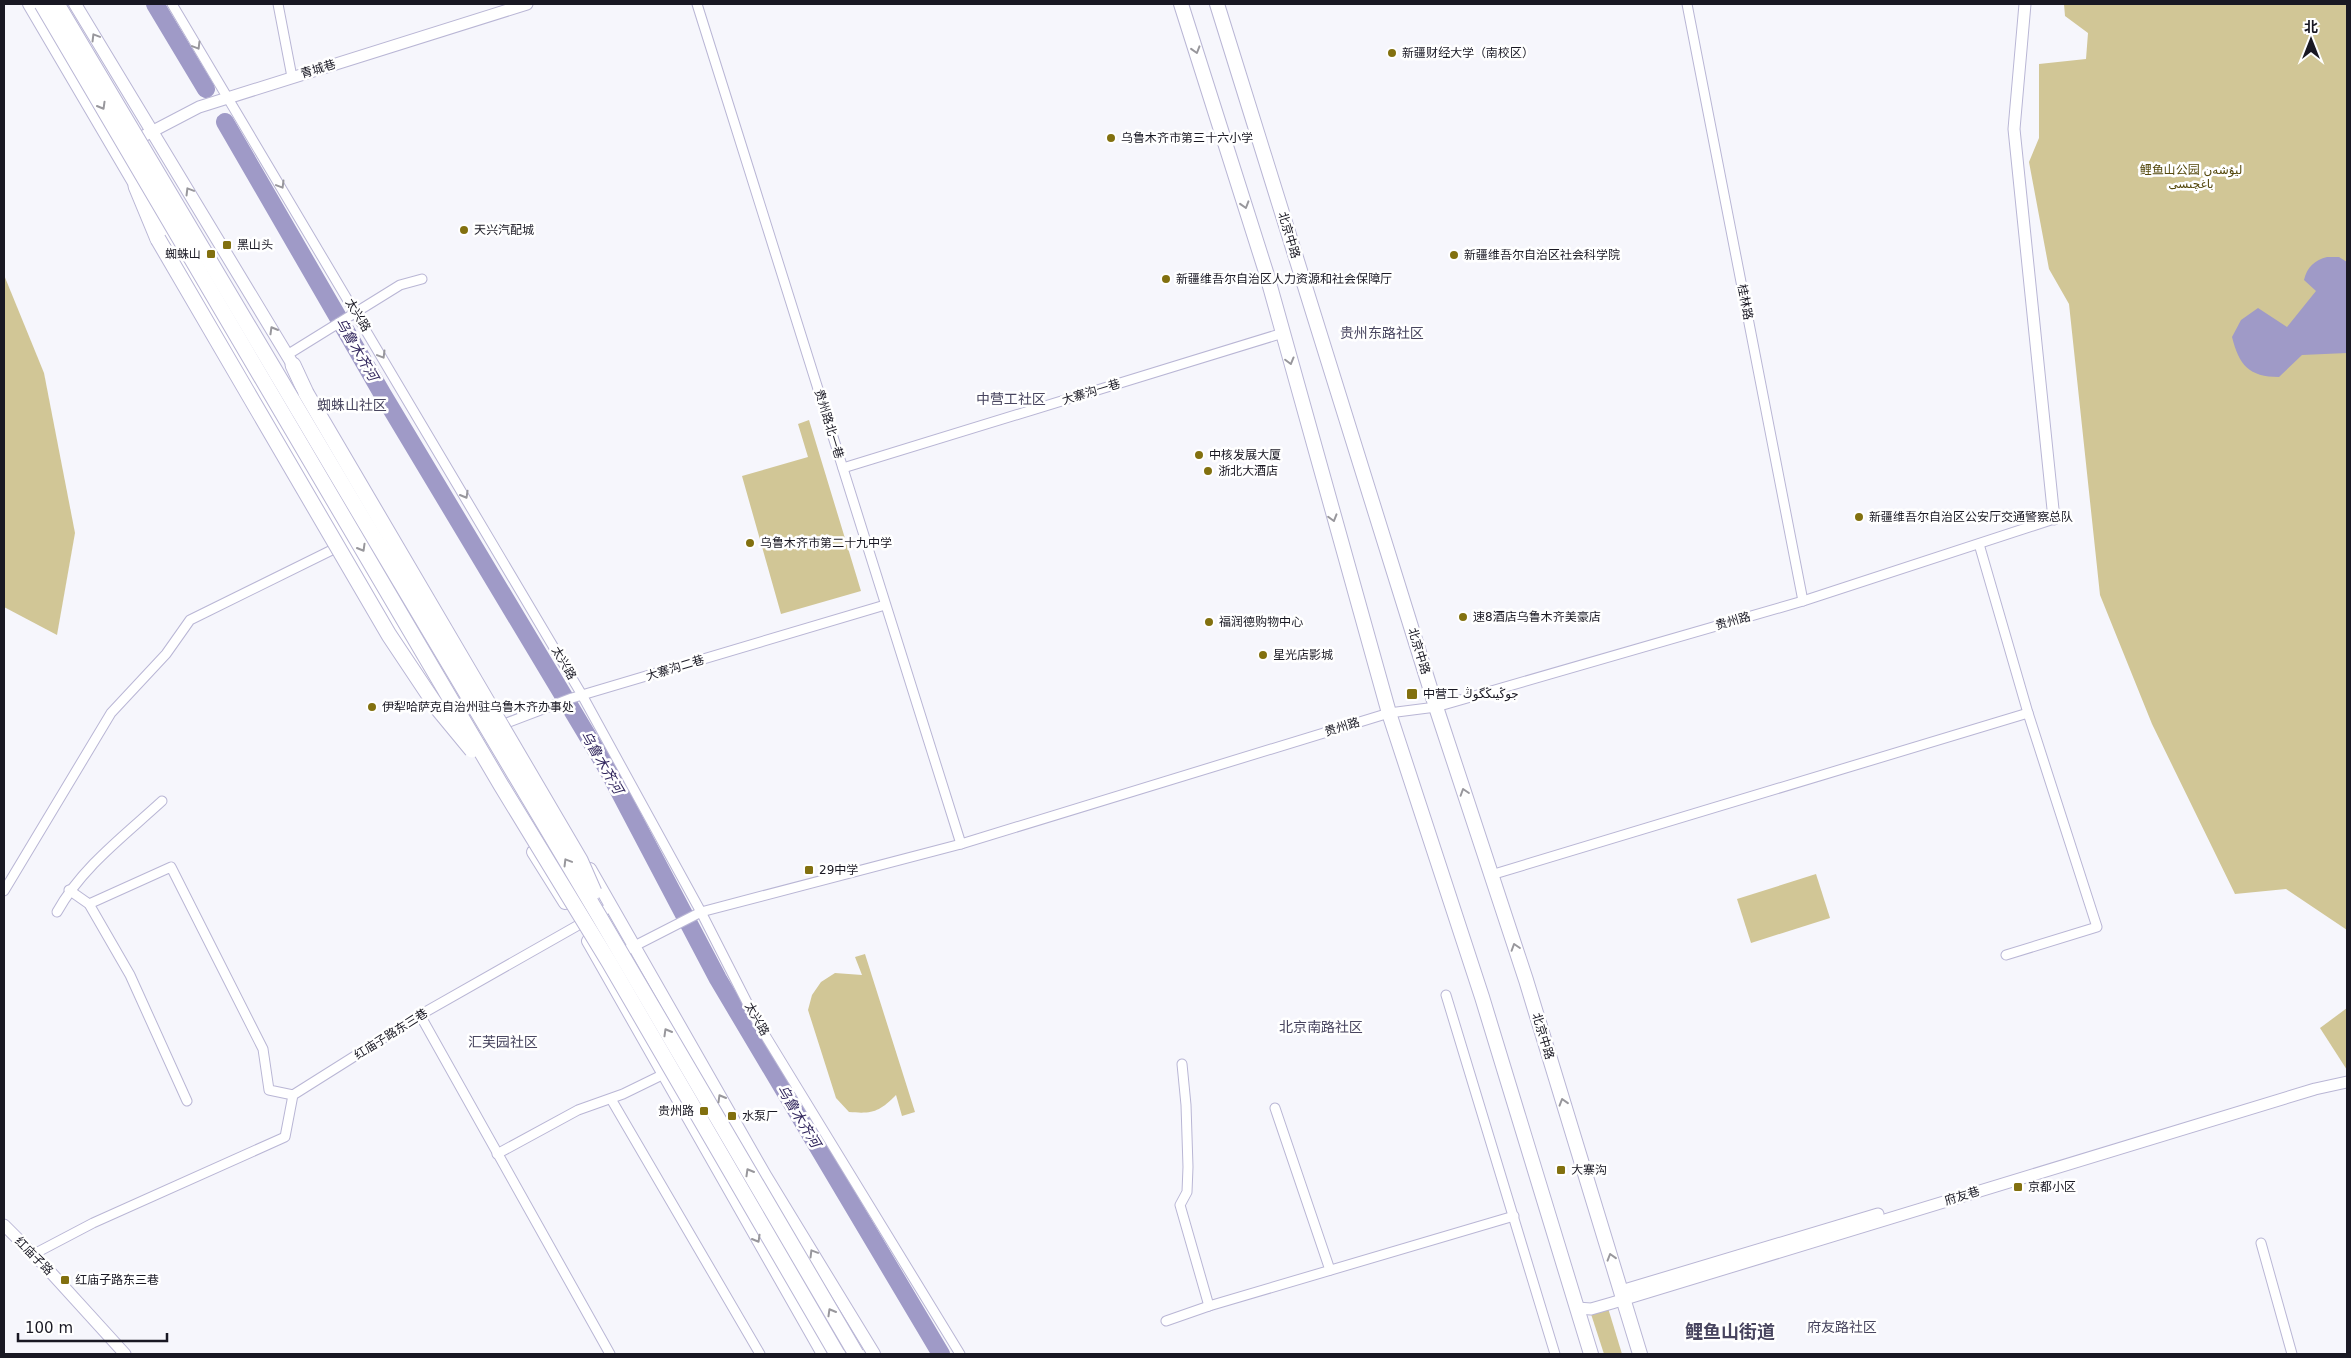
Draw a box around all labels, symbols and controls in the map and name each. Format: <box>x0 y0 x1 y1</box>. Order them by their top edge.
north arrow <box>2286 15 2336 65</box>
text: 北 <box>2304 19 2318 35</box>
one-way arrow <box>92 34 102 43</box>
one-way arrow <box>191 40 201 49</box>
one-way arrow <box>1190 46 1200 54</box>
place label: 新疆财经大学（南校区） <box>1402 46 1534 60</box>
marker: 新疆财经大学（南校区） <box>1386 47 1398 59</box>
street label: 青城巷 <box>299 57 337 81</box>
one-way arrow <box>96 101 106 110</box>
place label: 乌鲁木齐市第三十六小学 <box>1121 131 1253 145</box>
marker: 乌鲁木齐市第三十六小学 <box>1105 132 1117 144</box>
park label: 鲤鱼山公园 ليۇشەن باغچىسى <box>2140 163 2242 191</box>
one-way arrow <box>274 180 284 189</box>
one-way arrow <box>186 188 196 197</box>
one-way arrow <box>1239 201 1249 209</box>
street label: 北京中路 <box>1275 210 1303 260</box>
place label: 天兴汽配城 <box>474 223 534 237</box>
marker: 天兴汽配城 <box>458 224 470 236</box>
place label: 黑山头 <box>237 238 273 252</box>
marker: 黑山头 <box>221 239 233 251</box>
place label: 蜘蛛山 <box>165 247 201 261</box>
marker: 蜘蛛山 <box>205 248 217 260</box>
place label: 新疆维吾尔自治区社会科学院 <box>1464 248 1620 262</box>
marker: 新疆维吾尔自治区社会科学院 <box>1448 249 1460 261</box>
place label: 新疆维吾尔自治区人力资源和社会保障厅 <box>1176 272 1392 286</box>
marker: 新疆维吾尔自治区人力资源和社会保障厅 <box>1160 273 1172 285</box>
street label: 桂林路 <box>1735 283 1755 321</box>
street label: 太兴路 <box>343 296 373 334</box>
water label: 乌鲁木齐河 <box>333 315 383 386</box>
district label: 贵州东路社区 <box>1340 325 1424 341</box>
one-way arrow <box>269 327 279 336</box>
one-way arrow <box>375 349 385 358</box>
one-way arrow <box>1285 357 1295 365</box>
street label: 大寨沟一巷 <box>1060 377 1122 407</box>
street label: 贵州路北一巷 <box>812 388 846 460</box>
district label: 中营工社区 <box>976 391 1046 407</box>
district label: 蜘蛛山社区 <box>317 397 387 413</box>
place label: 中核发展大厦 <box>1209 448 1281 462</box>
marker: 中核发展大厦 <box>1193 449 1205 461</box>
place label: 浙北大酒店 <box>1218 464 1278 478</box>
marker: 浙北大酒店 <box>1202 465 1214 477</box>
one-way arrow <box>458 489 468 498</box>
place label: 新疆维吾尔自治区公安厅交通警察总队 <box>1869 510 2073 524</box>
marker: 新疆维吾尔自治区公安厅交通警察总队 <box>1853 511 1865 523</box>
one-way arrow <box>1328 513 1338 521</box>
place label: 乌鲁木齐市第二十九中学 <box>760 536 892 550</box>
marker: 乌鲁木齐市第二十九中学 <box>744 537 756 549</box>
one-way arrow <box>355 543 365 552</box>
street label: 贵州路 <box>1714 609 1752 633</box>
place label: 速8酒店乌鲁木齐美豪店 <box>1473 610 1601 624</box>
marker: 速8酒店乌鲁木齐美豪店 <box>1457 611 1469 623</box>
place label: 福润德购物中心 <box>1219 615 1303 629</box>
marker: 福润德购物中心 <box>1203 616 1215 628</box>
street label: 北京中路 <box>1405 626 1433 676</box>
street label: 太兴路 <box>549 644 579 682</box>
place label: 星光店影城 <box>1273 648 1333 662</box>
marker: 星光店影城 <box>1257 649 1269 661</box>
street label: 大寨沟二巷 <box>644 653 706 683</box>
marker: 中营工 جوڭيىڭگوڭ <box>1405 687 1419 701</box>
place label: 中营工 جوڭيىڭگوڭ <box>1423 687 1519 702</box>
place label: 伊犁哈萨克自治州驻乌鲁木齐办事处 <box>382 700 574 714</box>
marker: 伊犁哈萨克自治州驻乌鲁木齐办事处 <box>366 701 378 713</box>
street label: 贵州路 <box>1323 715 1361 739</box>
water label: 乌鲁木齐河 <box>578 728 628 799</box>
one-way arrow <box>1460 789 1470 797</box>
one-way arrow <box>563 858 573 867</box>
place label: 29中学 <box>819 863 858 877</box>
marker: 29中学 <box>803 864 815 876</box>
one-way arrow <box>1510 943 1520 952</box>
street label: 太兴路 <box>742 1000 772 1038</box>
street label: 红庙子路东三巷 <box>352 1006 430 1062</box>
street label: 北京中路 <box>1529 1011 1557 1061</box>
district label: 北京南路社区 <box>1279 1019 1363 1035</box>
one-way arrow <box>663 1028 673 1037</box>
district label: 汇芙园社区 <box>468 1034 538 1050</box>
water label: 乌鲁木齐河 <box>774 1082 825 1153</box>
one-way arrow <box>717 1094 727 1103</box>
one-way arrow <box>1558 1098 1568 1107</box>
place label: 贵州路 <box>658 1104 694 1118</box>
marker: 贵州路 <box>698 1105 710 1117</box>
place label: 水泵厂 <box>742 1109 778 1123</box>
marker: 水泵厂 <box>726 1110 738 1122</box>
place label: 大寨沟 <box>1571 1163 1607 1177</box>
marker: 大寨沟 <box>1555 1164 1567 1176</box>
one-way arrow <box>745 1168 755 1177</box>
place label: 京都小区 <box>2028 1180 2076 1194</box>
marker: 京都小区 <box>2012 1181 2024 1193</box>
street label: 府友巷 <box>1943 1184 1981 1208</box>
one-way arrow <box>751 1233 761 1242</box>
street label: 红庙子路 <box>12 1234 56 1278</box>
one-way arrow <box>809 1249 819 1258</box>
one-way arrow <box>1606 1254 1616 1262</box>
place label: 红庙子路东三巷 <box>75 1273 159 1287</box>
marker: 红庙子路东三巷 <box>59 1274 71 1286</box>
one-way arrow <box>828 1309 838 1318</box>
scale bar <box>18 1310 166 1342</box>
text: 100 m <box>25 1319 73 1337</box>
district label: 府友路社区 <box>1807 1319 1877 1335</box>
district label: 鲤鱼山街道 <box>1685 1321 1775 1342</box>

